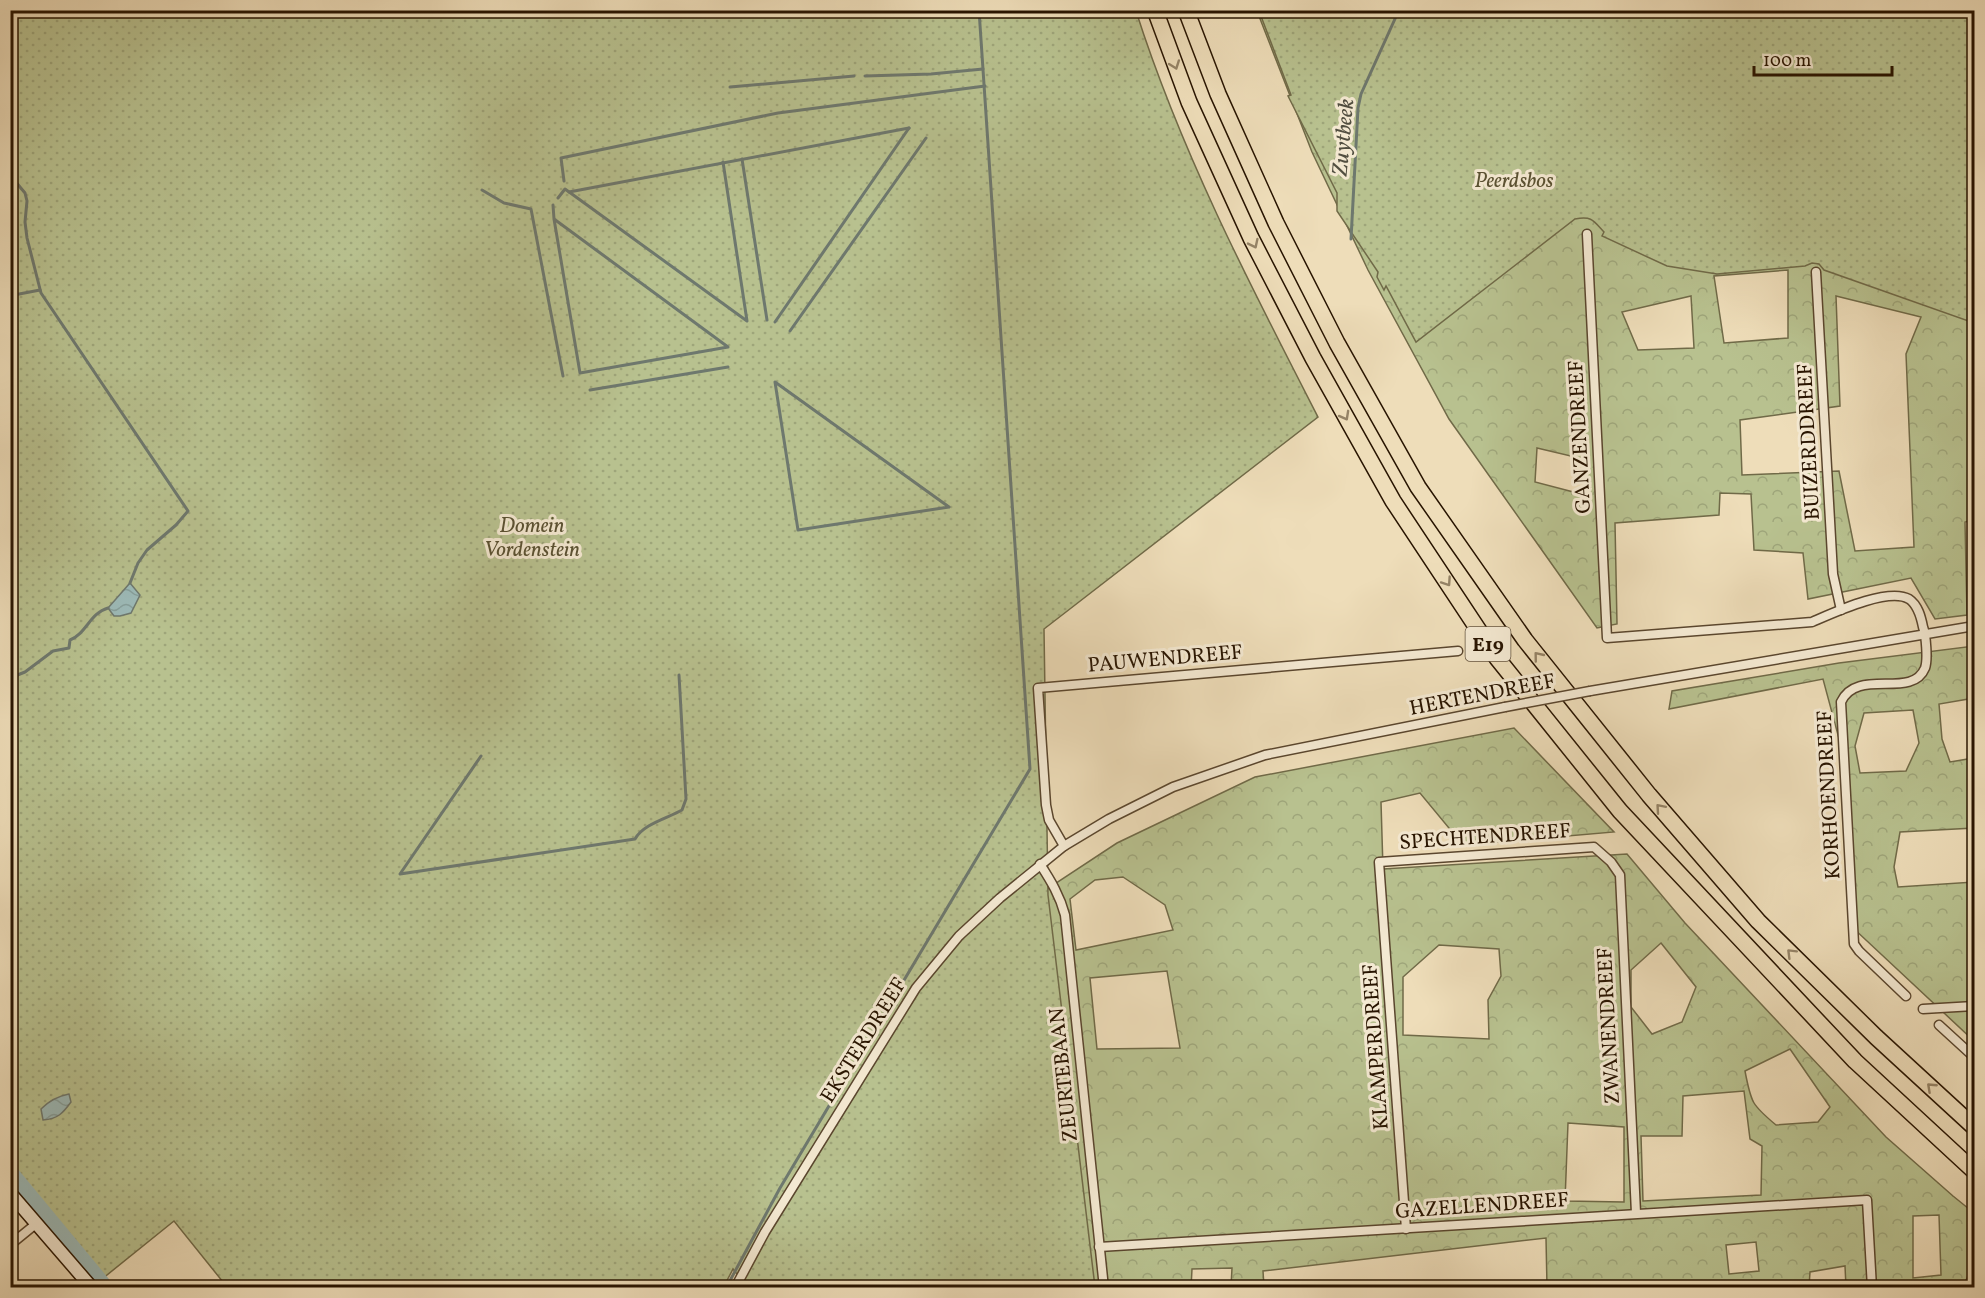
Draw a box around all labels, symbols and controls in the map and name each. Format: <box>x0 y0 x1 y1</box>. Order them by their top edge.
scale bar <box>1754 39 1892 77</box>
text: 100 m <box>1763 49 1812 74</box>
one-way arrow <box>1168 59 1181 70</box>
water label: Zuytbeek <box>1326 97 1363 178</box>
park label: Peerdsbos <box>1475 167 1554 196</box>
one-way arrow <box>1247 237 1259 248</box>
street label: GANZENDREEF <box>1562 360 1599 514</box>
street label: BUIZERDDREEF <box>1791 363 1828 521</box>
one-way arrow <box>1338 410 1349 420</box>
park label: Domein Vordenstein <box>484 512 580 565</box>
one-way arrow <box>1440 575 1451 586</box>
road number: E19 <box>1466 627 1510 661</box>
street label: PAUWENDREEF <box>1087 638 1244 681</box>
one-way arrow <box>1534 652 1545 663</box>
street label: HERTENDREEF <box>1407 667 1558 724</box>
street label: KORHOENDREEF <box>1811 710 1848 880</box>
one-way arrow <box>1656 804 1667 815</box>
street label: SPECHTENDREEF <box>1398 817 1572 858</box>
street label: ZWANENDREEF <box>1591 947 1628 1105</box>
one-way arrow <box>1787 949 1798 960</box>
street label: KLAMPERDREEF <box>1356 963 1397 1131</box>
street label: EKSTERDREEF <box>814 972 914 1109</box>
street label: ZEURTEBAAN <box>1043 1006 1086 1143</box>
one-way arrow <box>1928 1084 1939 1095</box>
street label: GAZELLENDREEF <box>1394 1186 1570 1227</box>

